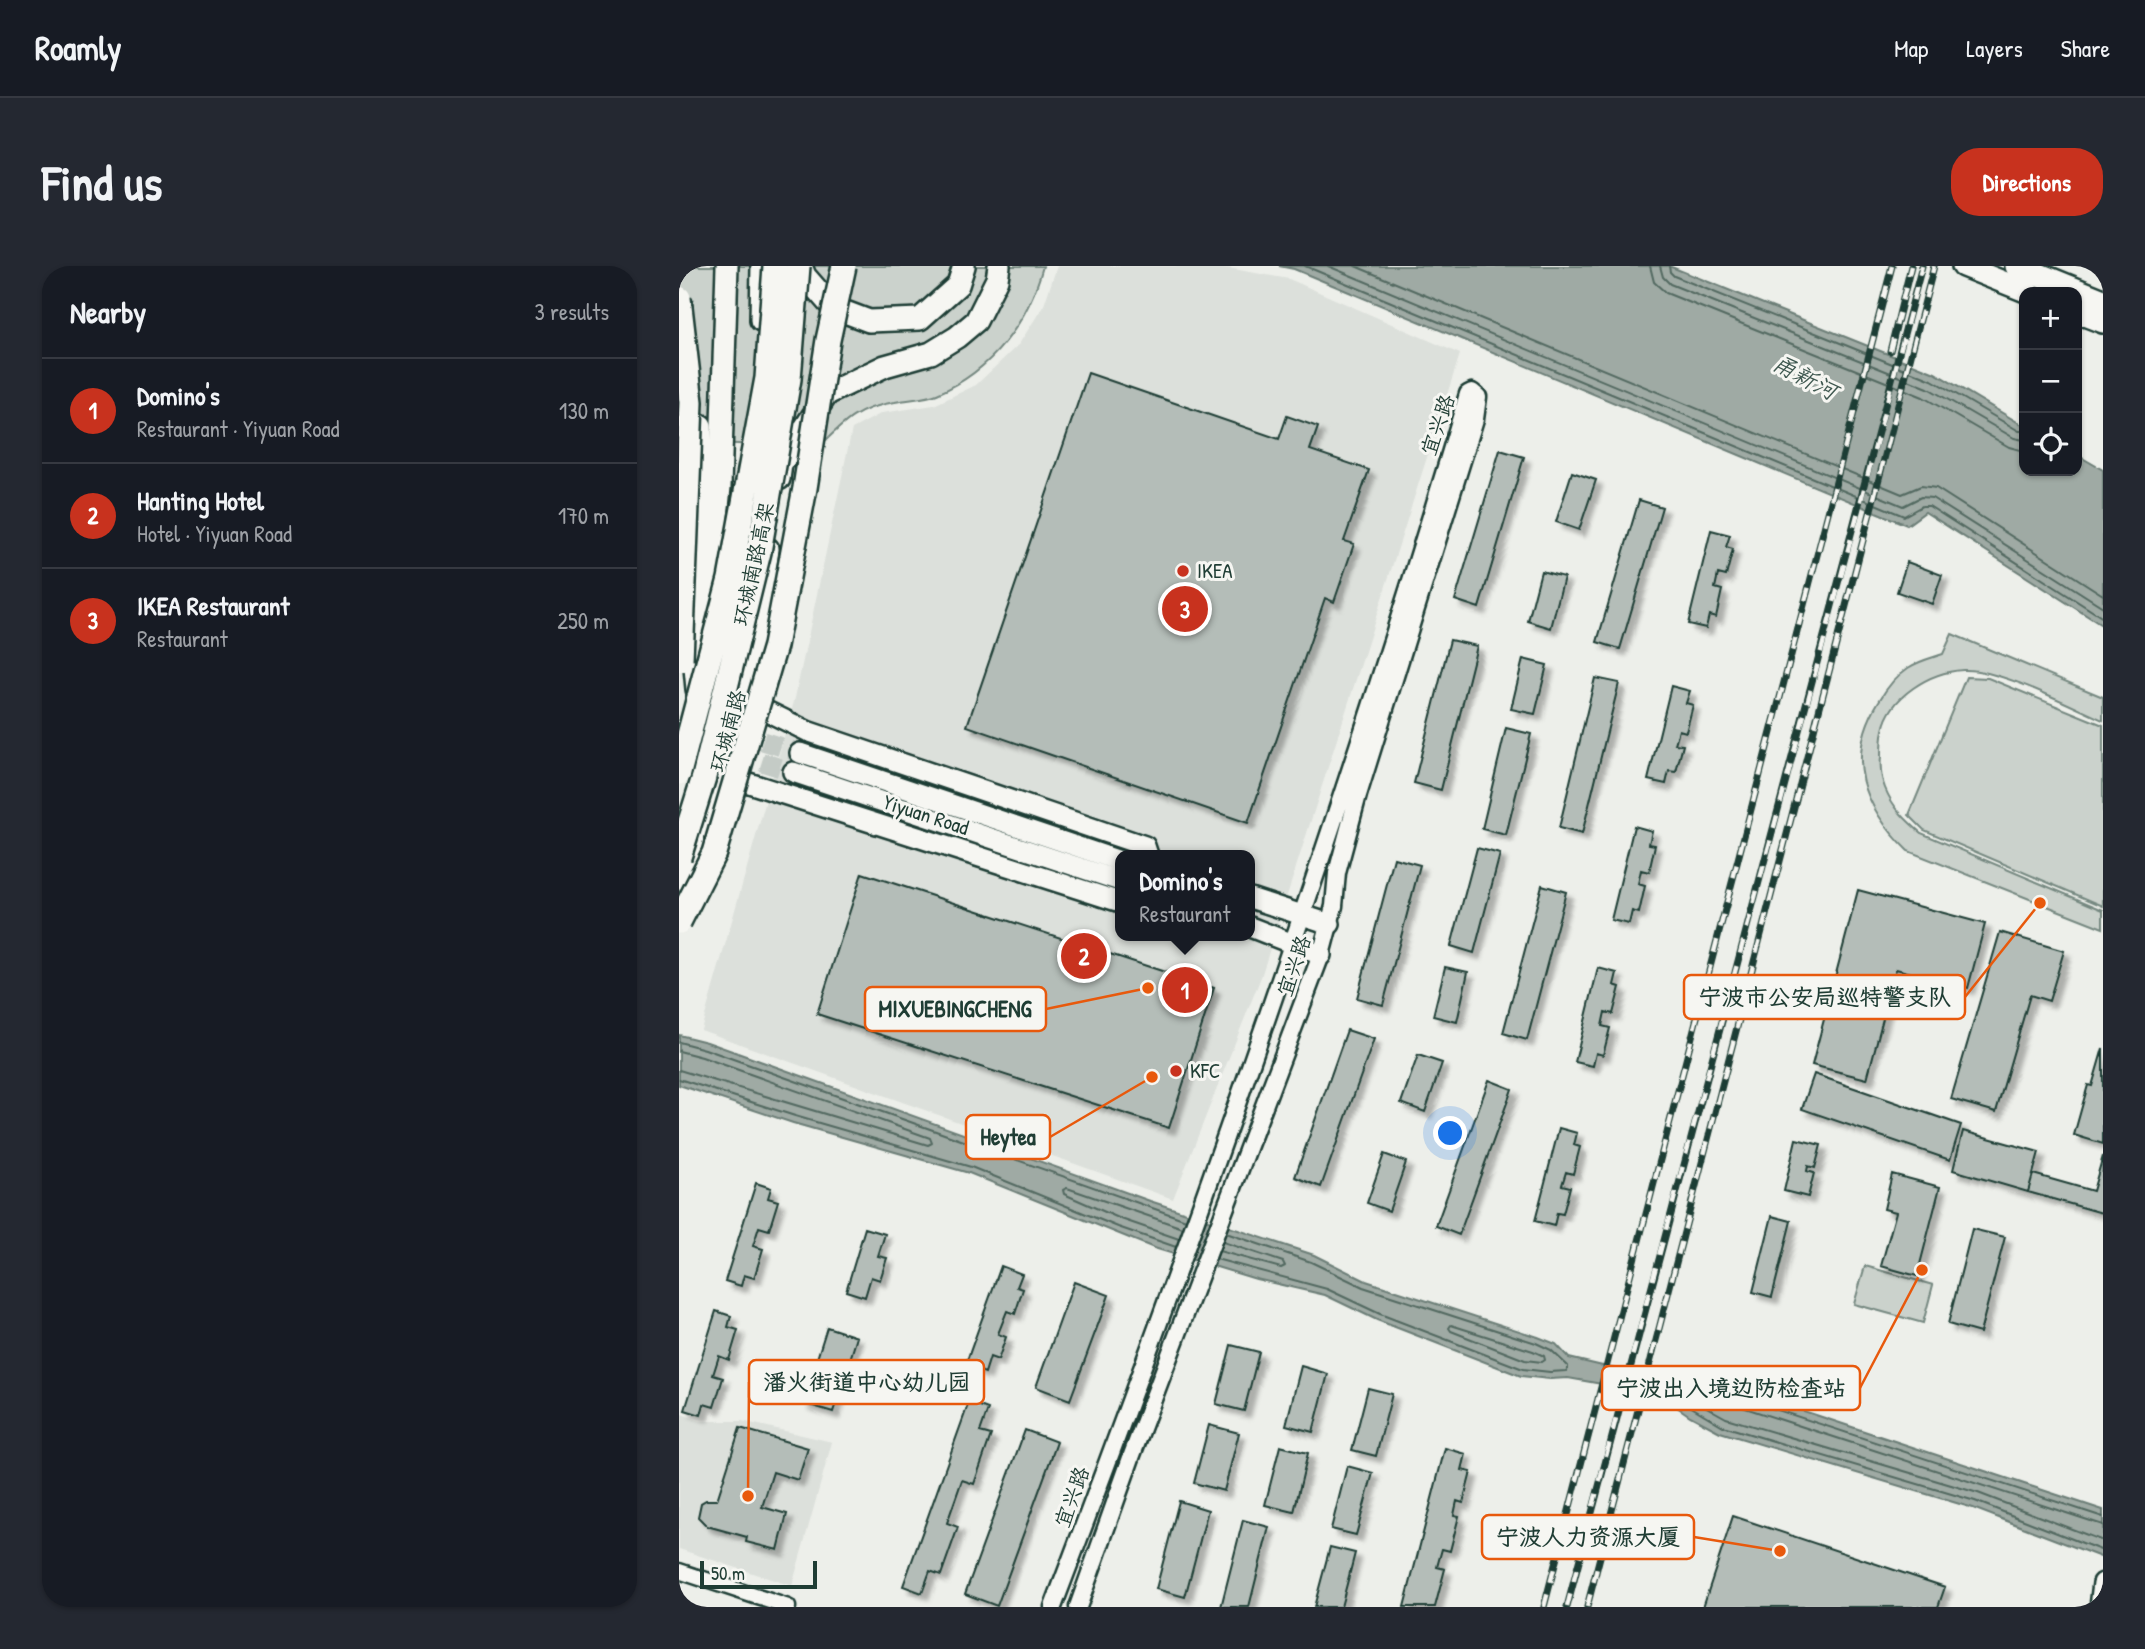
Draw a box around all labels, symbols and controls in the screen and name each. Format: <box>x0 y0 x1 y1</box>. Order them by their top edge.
text: Roamly <box>35 26 121 70</box>
text: Map <box>1894 32 1928 64</box>
text: Layers <box>1966 32 2023 64</box>
text: Share <box>2061 32 2110 64</box>
button: Directions <box>1951 148 2103 216</box>
text: Find us <box>42 149 162 215</box>
map controls <box>2019 287 2082 476</box>
button: + <box>2019 287 2082 350</box>
text: Nearby <box>70 292 146 332</box>
text: 3 results <box>534 296 609 327</box>
water label: 甬新河 <box>1767 347 1847 408</box>
button: − <box>2019 350 2082 413</box>
text: Domino's <box>137 378 220 413</box>
street label: 宜兴路 <box>1414 390 1461 459</box>
text: 1 <box>89 395 97 426</box>
text: 130 m <box>559 395 609 426</box>
text: Restaurant · Yiyuan Road <box>137 413 340 444</box>
button: locate <box>2019 413 2082 476</box>
text: Hanting Hotel <box>137 483 264 518</box>
street label: 环城南路高架 <box>726 499 781 629</box>
text: 2 <box>88 500 98 531</box>
text: 170 m <box>558 500 609 531</box>
text: Hotel · Yiyuan Road <box>137 518 292 549</box>
place label: IKEA <box>1197 556 1232 585</box>
marker: IKEA <box>1175 563 1191 579</box>
pin: 3 <box>1162 583 1208 635</box>
text: IKEA Restaurant <box>137 588 289 623</box>
text: 3 <box>88 605 98 636</box>
text: 250 m <box>557 605 609 636</box>
text: Restaurant <box>137 623 228 654</box>
street label: 环城南路 <box>703 687 752 775</box>
street label: Yiyuan Road <box>880 787 973 842</box>
popup <box>1115 850 1255 941</box>
text: Domino's <box>1140 863 1222 898</box>
text: Restaurant <box>1140 898 1230 929</box>
pin: 2 <box>1061 930 1107 982</box>
street label: 宜兴路 <box>1270 931 1317 1000</box>
pin: 1 <box>1162 964 1208 1016</box>
callout: 宁波市公安局巡特警支队 <box>1684 975 1965 1019</box>
text: 宁波市公安局巡特警支队 <box>1699 981 1952 1012</box>
callout: MIXUEBINGCHENG <box>865 987 1046 1031</box>
text: MIXUEBINGCHENG <box>879 993 1032 1024</box>
place label: KFC <box>1190 1056 1220 1085</box>
marker: KFC <box>1168 1063 1184 1079</box>
callout: Heytea <box>966 1115 1050 1159</box>
your location <box>1433 1116 1467 1150</box>
text: Heytea <box>980 1121 1036 1153</box>
callout: 潘火街道中心幼儿园 <box>749 1360 984 1404</box>
text: 潘火街道中心幼儿园 <box>764 1366 971 1397</box>
callout: 宁波出入境边防检查站 <box>1602 1366 1860 1410</box>
text: 宁波出入境边防检查站 <box>1616 1372 1846 1403</box>
street label: 宜兴路 <box>1047 1462 1096 1531</box>
callout: 宁波人力资源大厦 <box>1482 1515 1694 1559</box>
text: 宁波人力资源大厦 <box>1496 1521 1680 1552</box>
scale bar <box>700 1558 817 1590</box>
text: 50 m <box>711 1560 745 1586</box>

